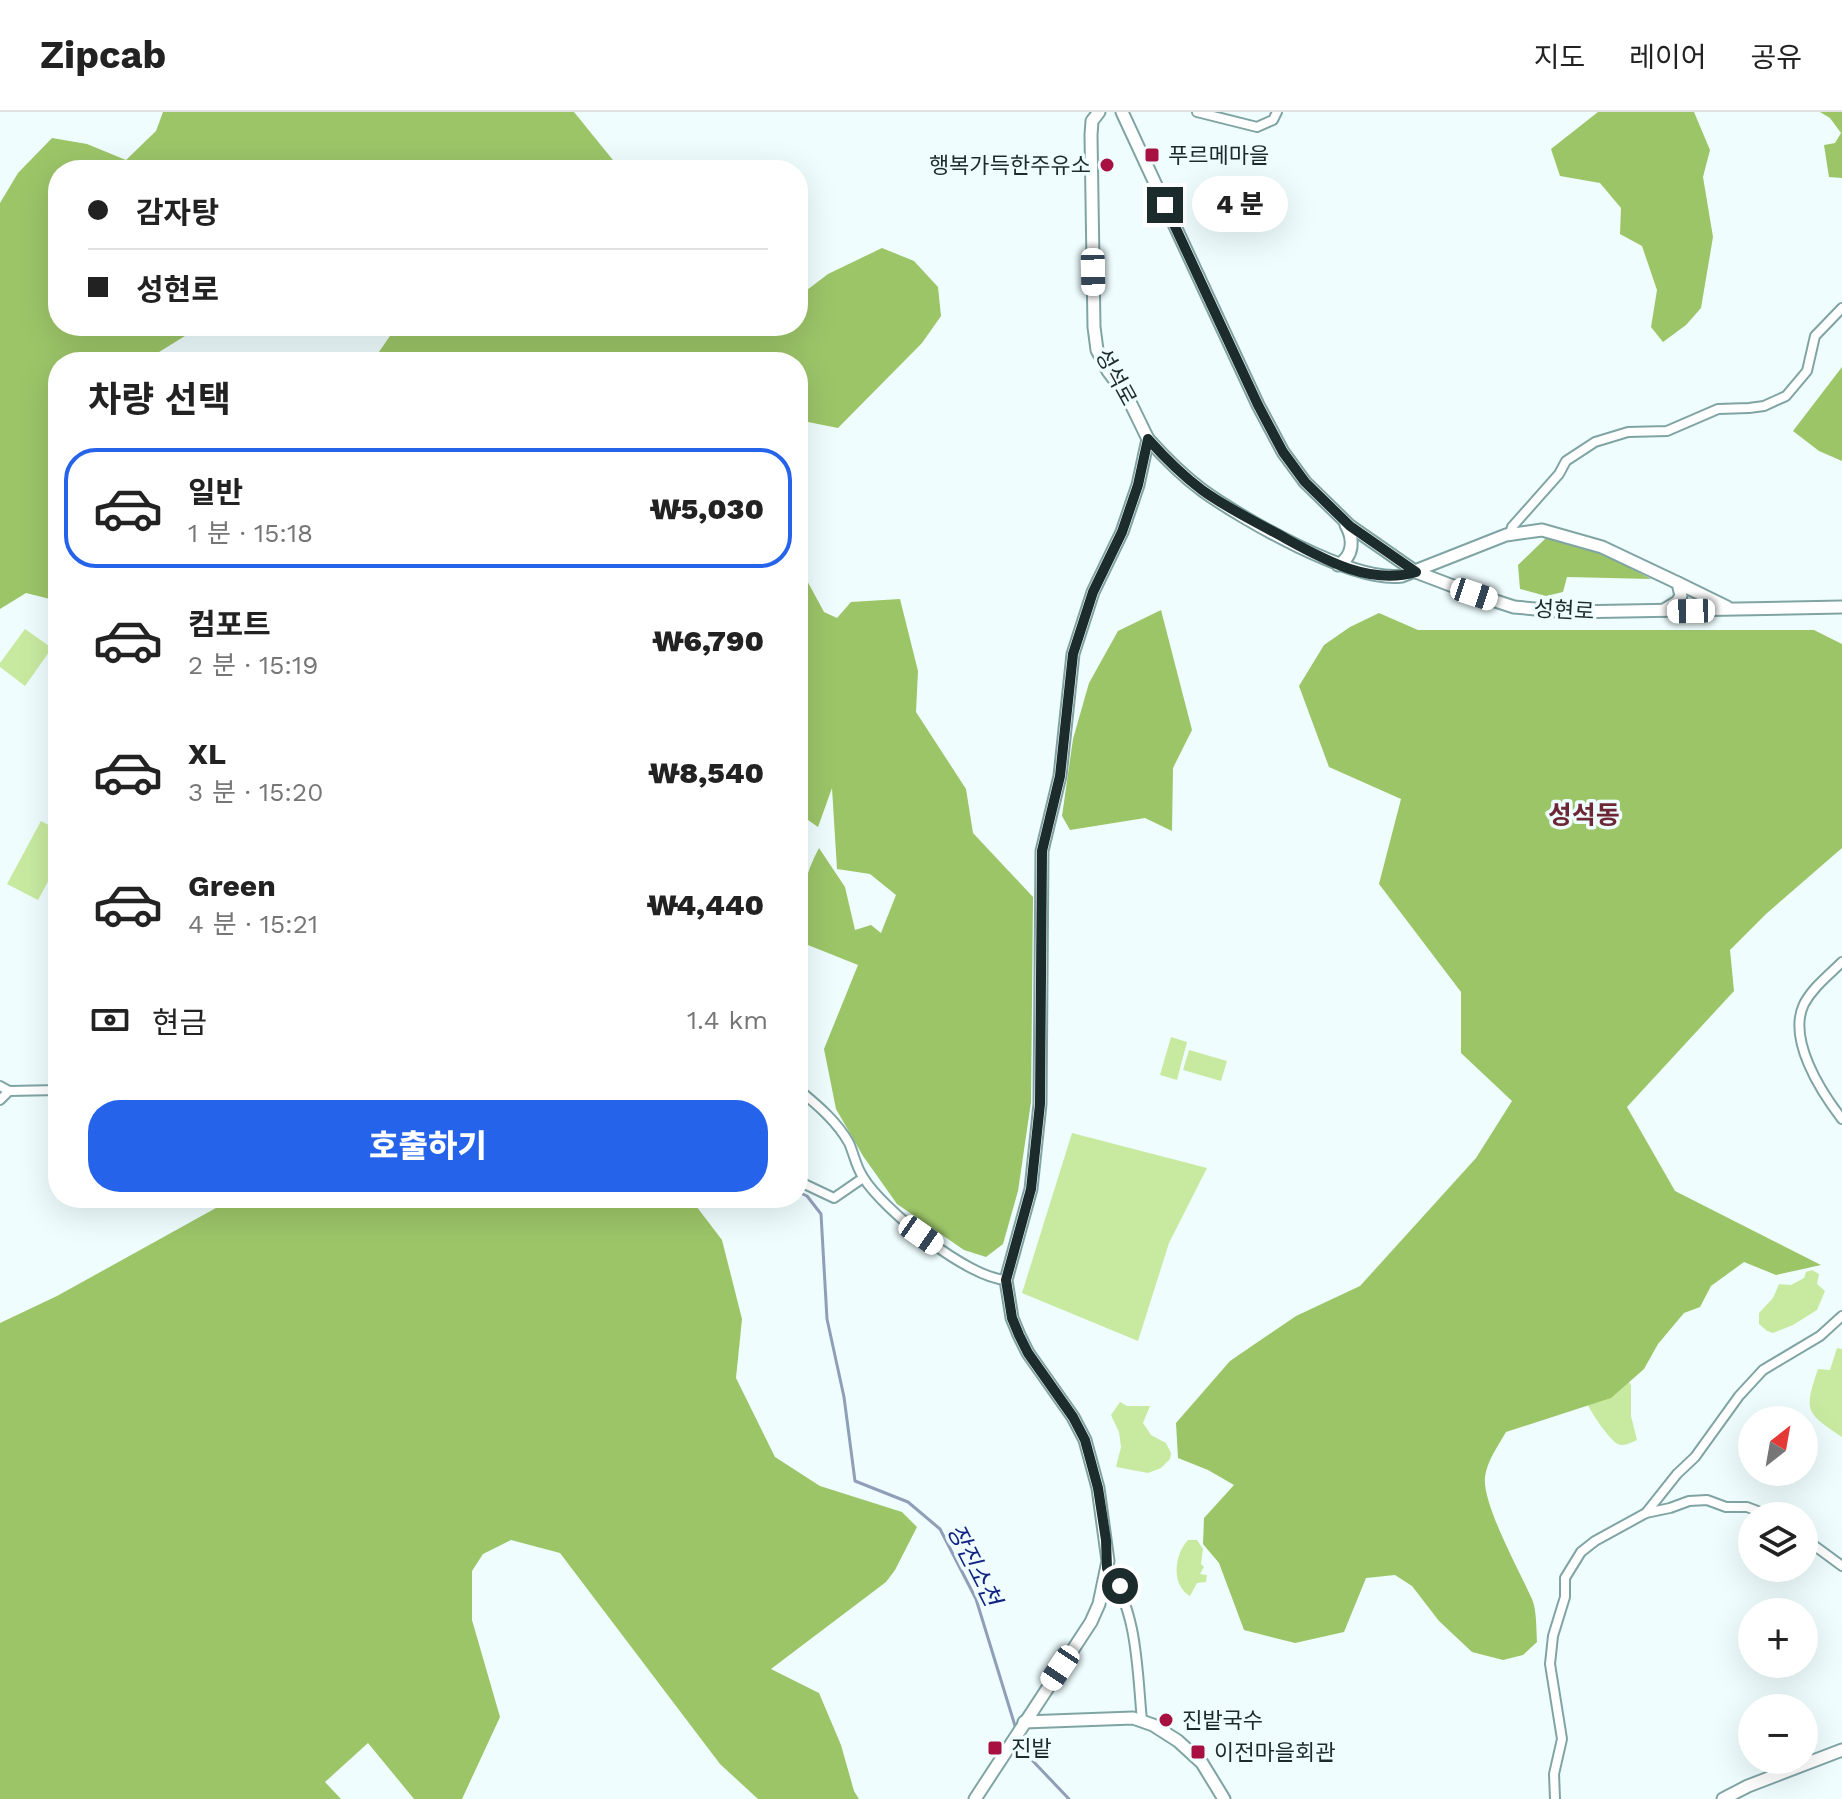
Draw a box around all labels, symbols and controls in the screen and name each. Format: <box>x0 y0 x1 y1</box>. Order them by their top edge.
text: Zipcab <box>40 33 166 77</box>
text: 지도 <box>1534 41 1585 74</box>
text: 레이어 <box>1629 41 1706 74</box>
text: 공유 <box>1750 41 1802 74</box>
place label: 푸르메마을 <box>1168 143 1269 168</box>
marker: 푸르메마을 <box>1143 146 1161 164</box>
place label: 행복가득한주유소 <box>929 153 1091 178</box>
marker: 행복가득한주유소 <box>1098 156 1116 174</box>
callout: 4 분 <box>1193 177 1289 233</box>
route end <box>1147 187 1183 223</box>
text: 4 분 <box>1216 189 1264 219</box>
text: 감자탕 <box>136 195 219 230</box>
car <box>1081 248 1105 296</box>
text: 성현로 <box>136 272 219 307</box>
street label: 성석로 <box>1090 344 1142 410</box>
text: 차량 선택 <box>88 379 231 421</box>
icon: car <box>92 472 164 544</box>
text: 일반 <box>188 475 243 510</box>
text: ₩5,030 <box>649 491 764 526</box>
text: 1 분 · 15:18 <box>188 518 313 548</box>
car <box>1447 575 1501 613</box>
street label: 성현로 <box>1533 596 1595 624</box>
car <box>1667 599 1715 623</box>
icon: car <box>92 604 164 676</box>
text: 컴포트 <box>188 607 271 642</box>
text: ₩6,790 <box>652 623 764 658</box>
text: 2 분 · 15:19 <box>188 650 318 680</box>
icon: car <box>92 736 164 808</box>
text: XL <box>188 736 226 771</box>
text: ₩8,540 <box>648 755 764 790</box>
text: 3 분 · 15:20 <box>188 777 323 807</box>
district label: 성석동 <box>1548 800 1620 830</box>
icon: car <box>92 868 164 940</box>
text: Green <box>188 868 276 903</box>
text: ₩4,440 <box>646 887 764 922</box>
text: 4 분 · 15:21 <box>188 909 318 939</box>
icon: cash <box>88 998 132 1042</box>
text: 현금 <box>152 1005 207 1040</box>
text: 1.4 km <box>687 1005 768 1035</box>
button: 호출하기 <box>88 1100 768 1192</box>
car <box>894 1211 948 1259</box>
north arrow <box>1738 1406 1818 1486</box>
map controls <box>1738 1406 1818 1774</box>
button: layers <box>1738 1502 1818 1582</box>
water label: 장진소천 <box>941 1519 1008 1613</box>
route start <box>1102 1568 1138 1604</box>
button: + <box>1738 1598 1818 1678</box>
car <box>1037 1641 1083 1695</box>
button: − <box>1738 1694 1818 1774</box>
place label: 진밭국수 <box>1182 1708 1263 1733</box>
marker: 진밭국수 <box>1157 1711 1175 1729</box>
place label: 진밭 <box>1011 1736 1051 1761</box>
marker: 진밭 <box>986 1739 1004 1757</box>
place label: 이전마을회관 <box>1214 1740 1335 1765</box>
marker: 이전마을회관 <box>1189 1743 1207 1761</box>

